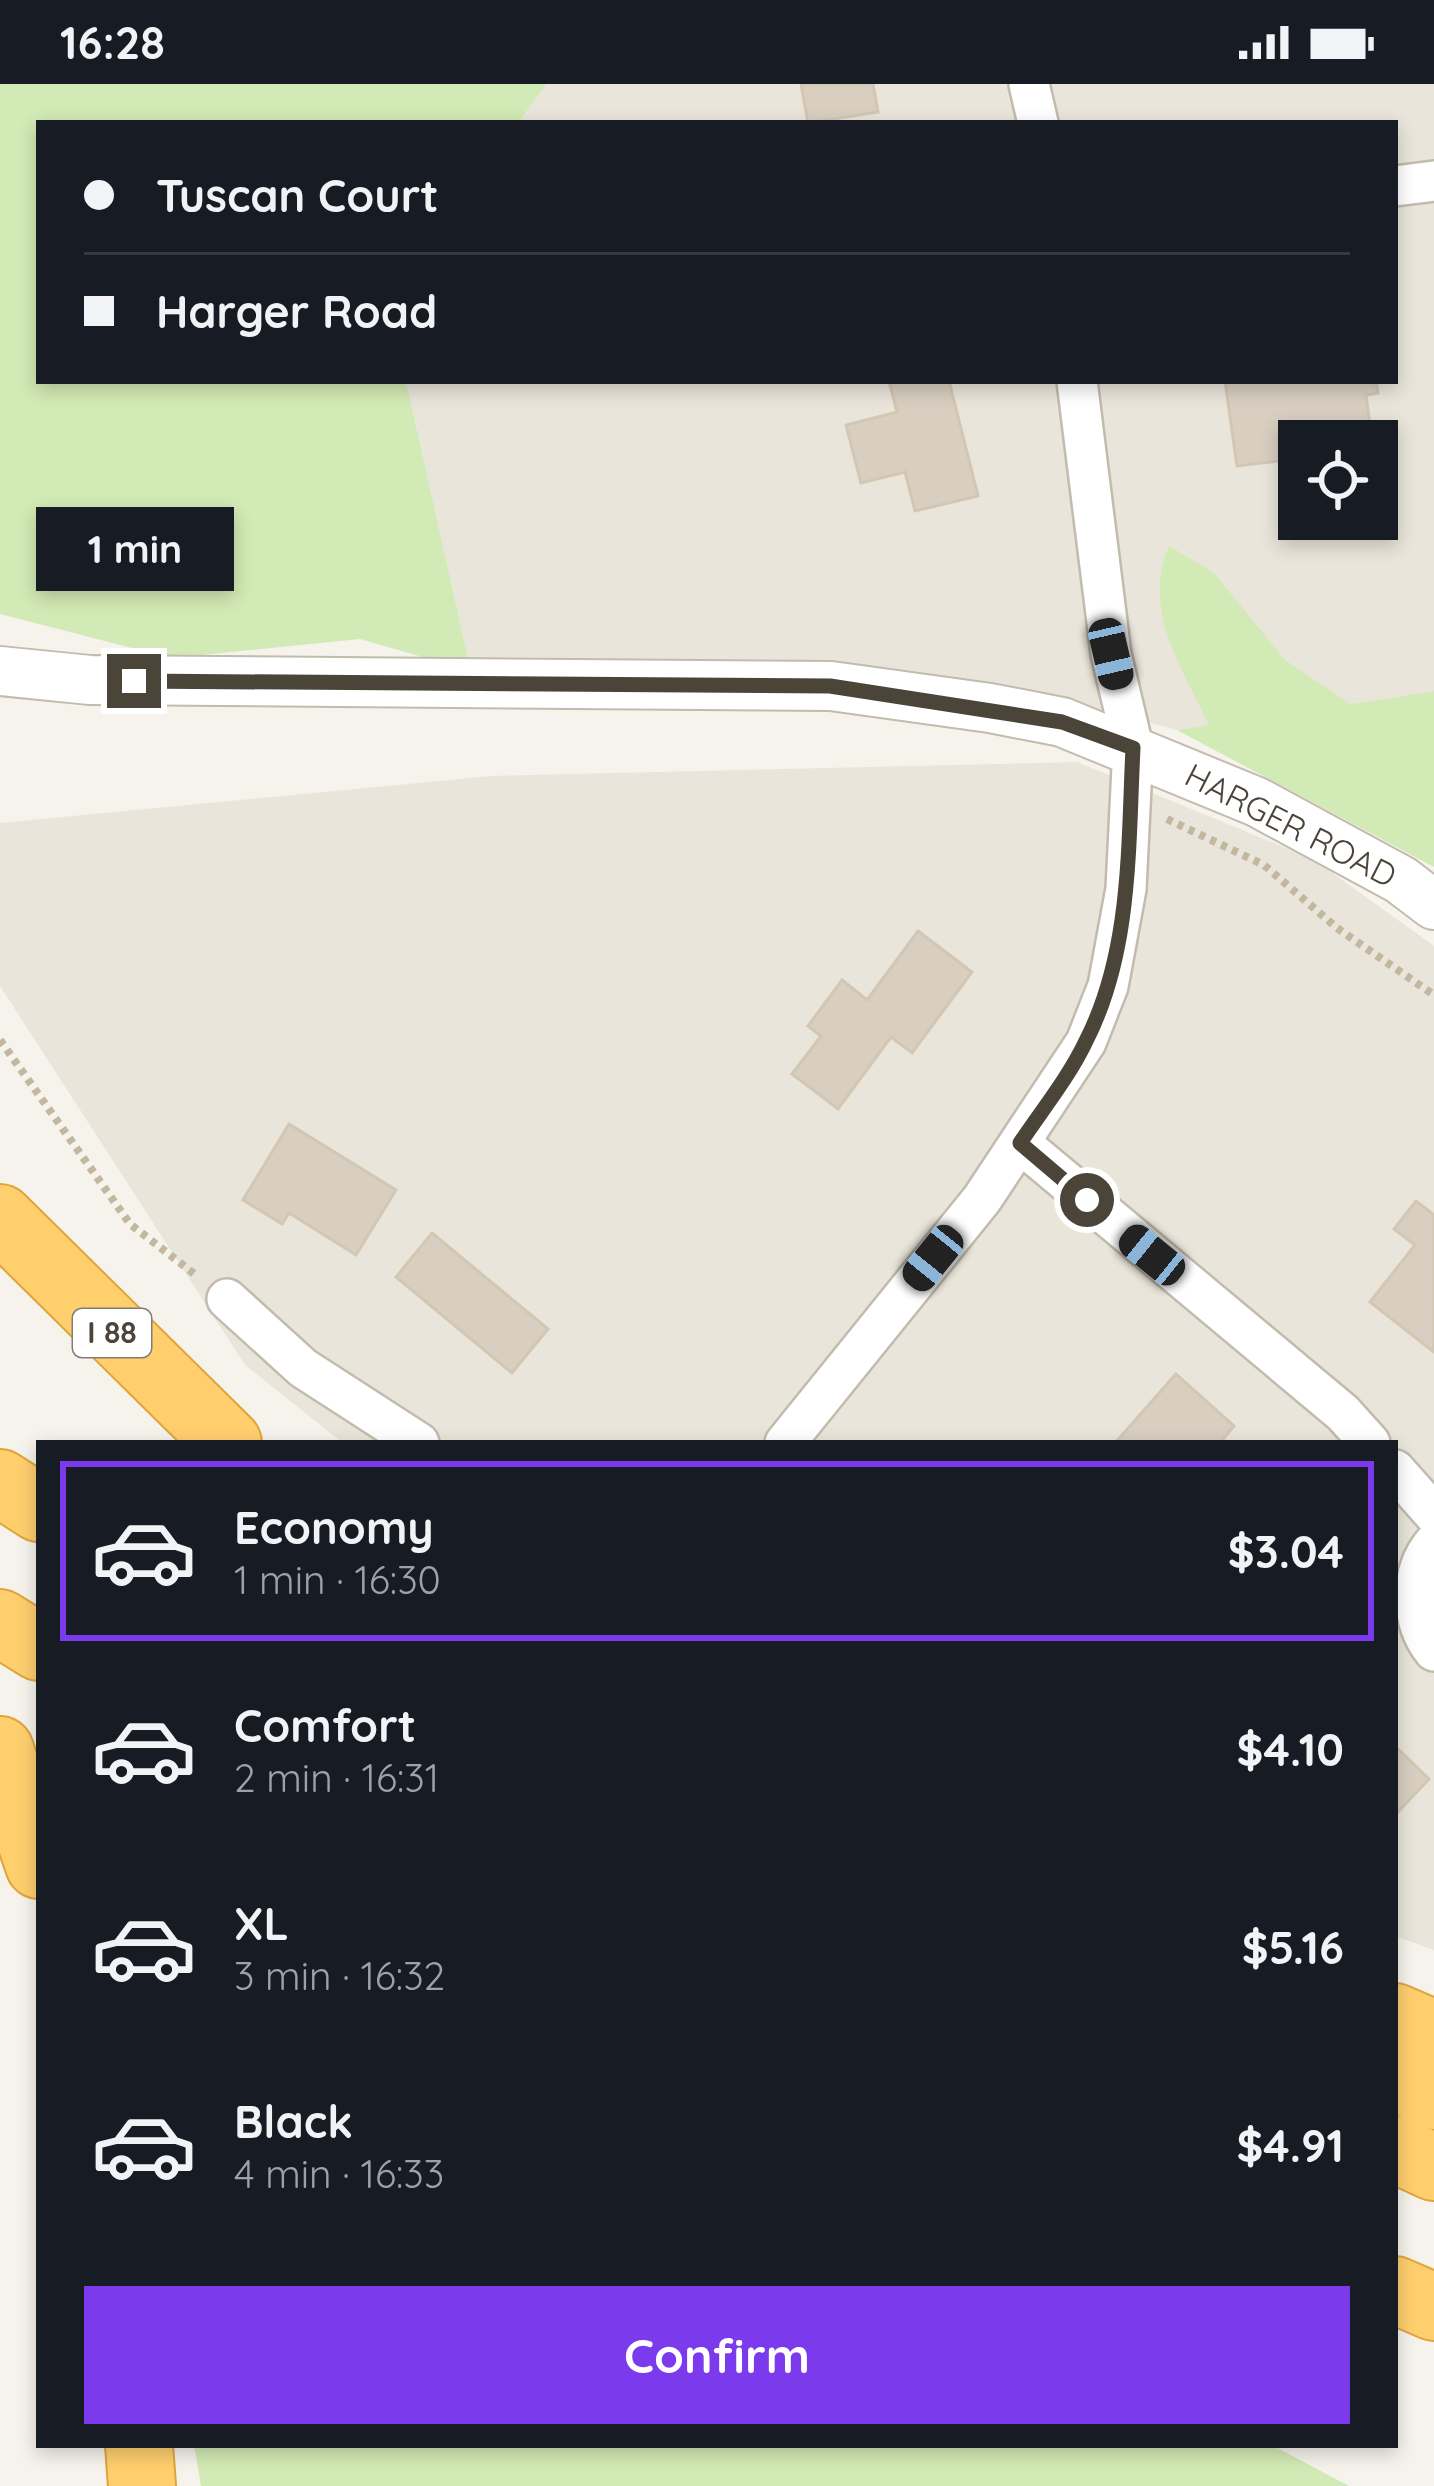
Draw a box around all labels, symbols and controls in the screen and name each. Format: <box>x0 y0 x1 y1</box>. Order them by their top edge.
text: 16:28 <box>60 14 165 70</box>
text: Tuscan Court <box>156 167 439 223</box>
text: Harger Road <box>156 283 437 339</box>
map controls <box>1278 420 1398 540</box>
button: locate <box>1278 420 1398 540</box>
callout: 1 min <box>35 507 233 591</box>
text: 1 min <box>88 524 182 573</box>
car <box>1085 615 1137 693</box>
route end <box>107 654 161 708</box>
street label: HARGER ROAD <box>1179 754 1404 895</box>
route start <box>1060 1173 1114 1227</box>
car <box>1113 1218 1191 1292</box>
car <box>896 1219 970 1297</box>
road number: I 88 <box>73 1309 151 1357</box>
icon: car <box>90 1497 198 1605</box>
text: Economy <box>234 1499 434 1555</box>
text: $3.04 <box>1228 1523 1344 1579</box>
text: 1 min · 16:30 <box>234 1555 441 1604</box>
icon: car <box>90 1695 198 1803</box>
text: Comfort <box>234 1697 416 1753</box>
text: $4.10 <box>1237 1721 1344 1777</box>
text: 2 min · 16:31 <box>234 1753 439 1802</box>
icon: car <box>90 1893 198 2001</box>
text: XL <box>234 1895 289 1951</box>
text: $5.16 <box>1242 1919 1344 1975</box>
text: 3 min · 16:32 <box>234 1951 445 2000</box>
icon: car <box>90 2091 198 2199</box>
text: Black <box>234 2093 353 2149</box>
text: $4.91 <box>1236 2117 1344 2173</box>
text: 4 min · 16:33 <box>234 2149 444 2198</box>
button: Confirm <box>84 2286 1350 2424</box>

